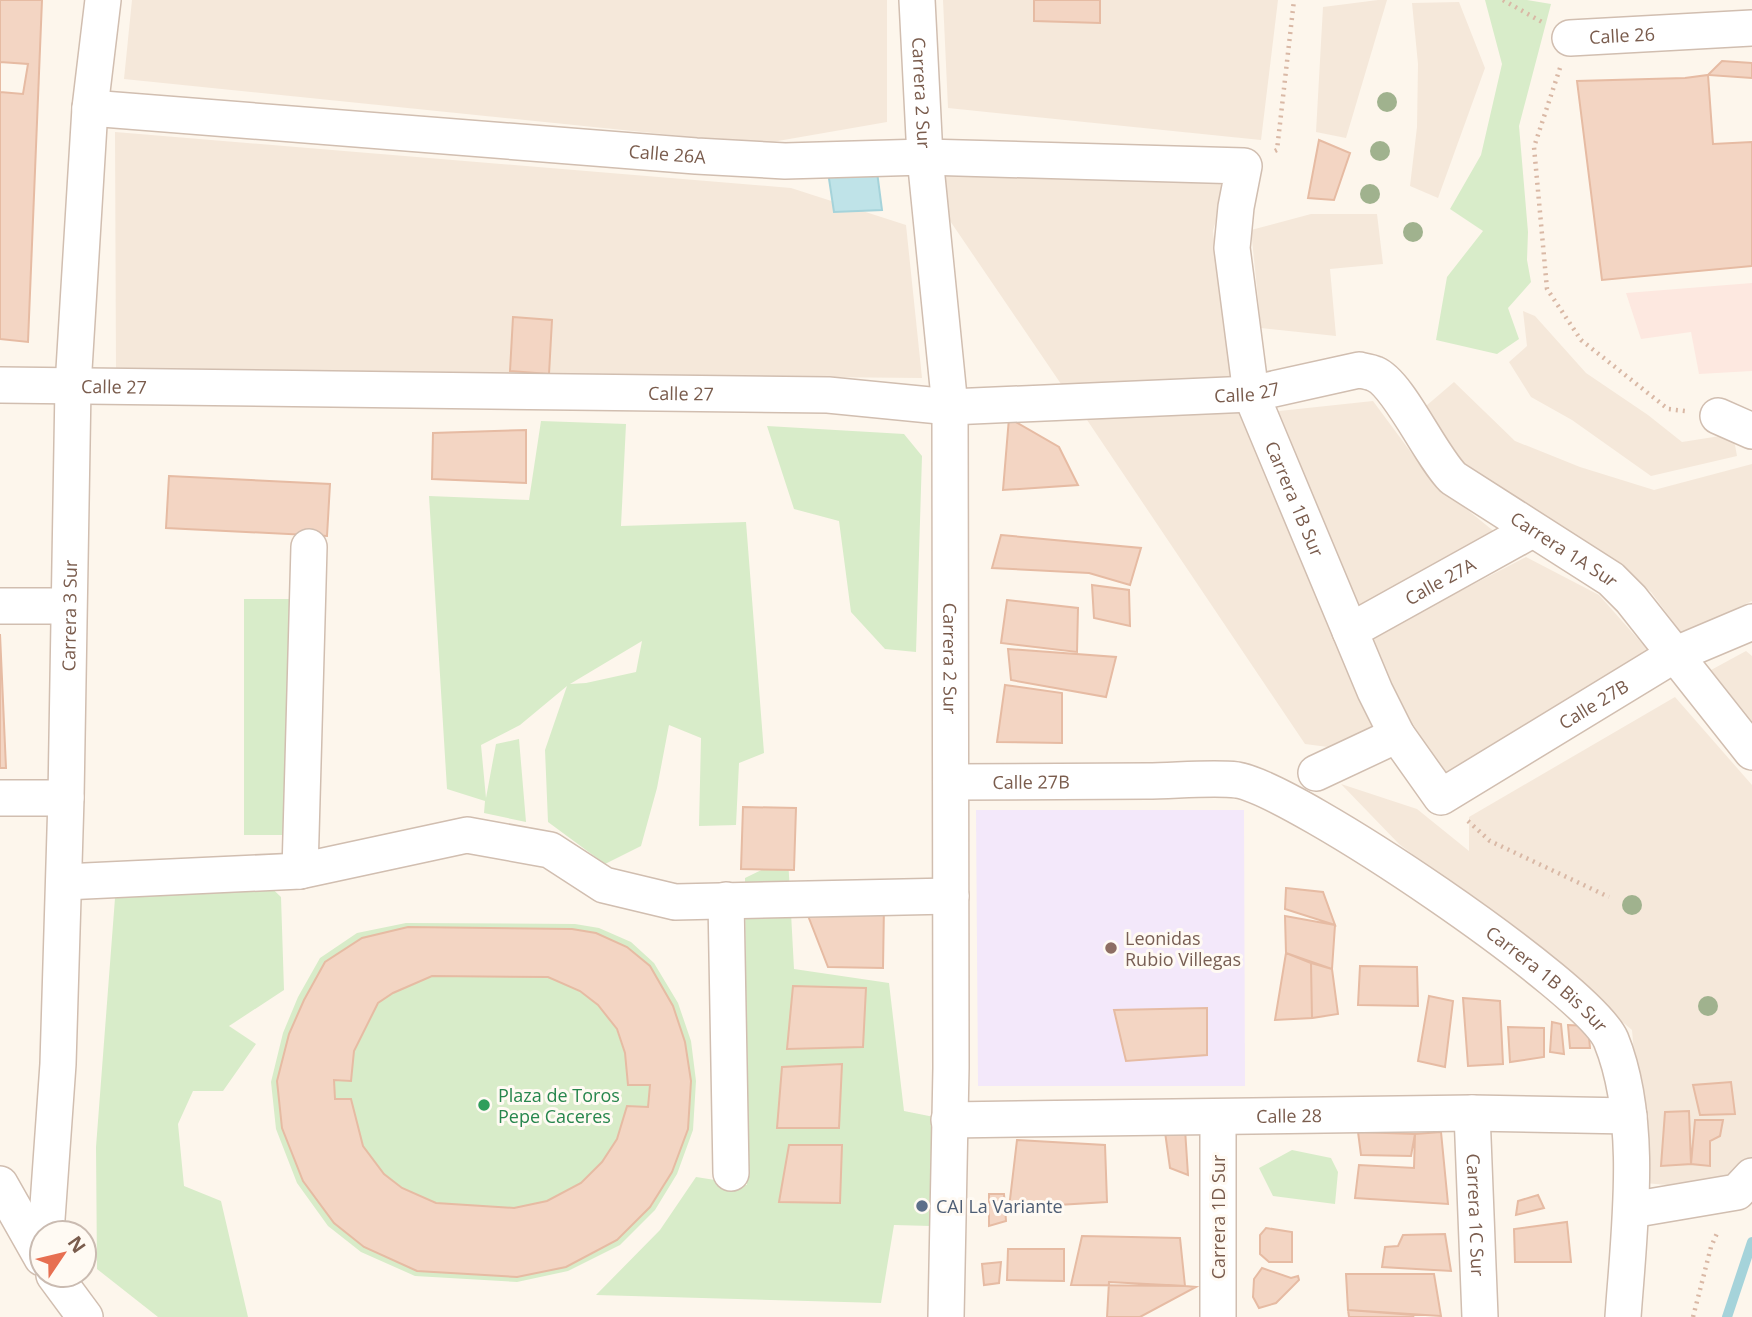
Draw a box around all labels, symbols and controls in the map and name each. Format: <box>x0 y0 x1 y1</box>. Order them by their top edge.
street label: Calle 26 <box>1588 21 1655 49</box>
street label: Carrera 2 Sur <box>907 37 937 150</box>
street label: Calle 26A <box>628 139 707 169</box>
street label: Calle 27 <box>81 374 147 399</box>
street label: Calle 27 <box>1214 376 1282 408</box>
street label: Calle 27 <box>648 381 714 406</box>
street label: Carrera 1B Sur <box>1260 437 1330 561</box>
street label: Carrera 1A Sur <box>1506 506 1624 592</box>
street label: Calle 27A <box>1400 551 1480 610</box>
street label: Carrera 3 Sur <box>56 559 82 672</box>
street label: Carrera 2 Sur <box>938 603 962 715</box>
street label: Calle 27B <box>1554 674 1633 735</box>
street label: Calle 27B <box>992 769 1070 794</box>
street label: Carrera 1B Bis Sur <box>1481 920 1614 1037</box>
place label: Leonidas Rubio Villegas <box>1125 926 1241 971</box>
marker: Leonidas Rubio Villegas <box>1103 940 1119 956</box>
place label: Plaza de Toros Pepe Caceres <box>498 1083 620 1128</box>
marker: Plaza de Toros Pepe Caceres <box>476 1097 492 1113</box>
street label: Calle 28 <box>1256 1103 1322 1128</box>
street label: Carrera 1C Sur <box>1462 1153 1490 1277</box>
street label: Carrera 1D Sur <box>1206 1154 1230 1279</box>
place label: CAI La Variante <box>936 1194 1063 1218</box>
marker: CAI La Variante <box>914 1198 930 1214</box>
north arrow <box>28 1219 98 1289</box>
text: N <box>62 1230 92 1258</box>

